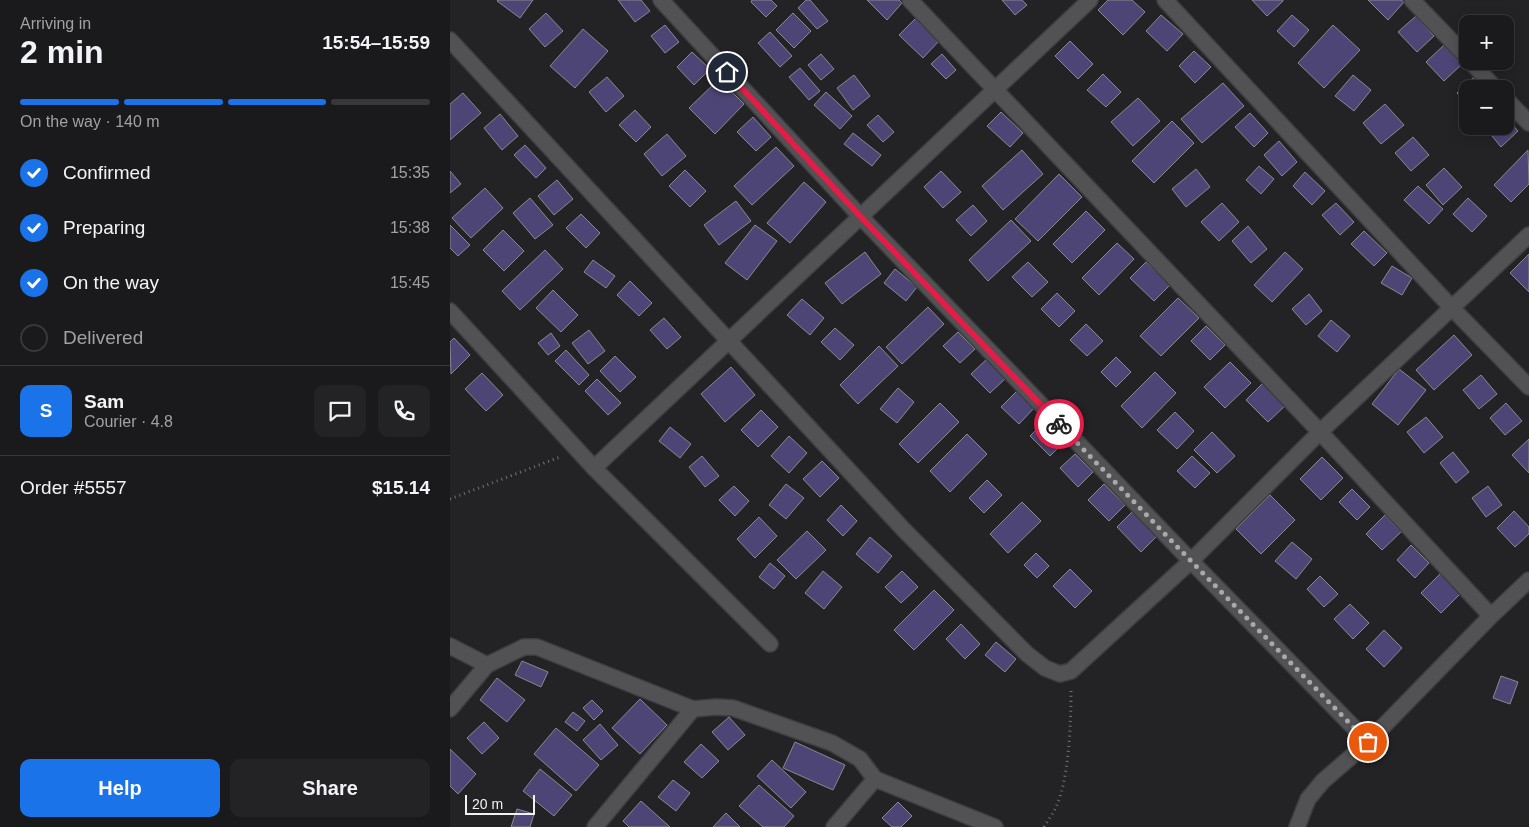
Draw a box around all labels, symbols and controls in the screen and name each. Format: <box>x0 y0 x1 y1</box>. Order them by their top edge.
text: Arriving in <box>20 15 91 32</box>
map controls <box>1459 15 1514 135</box>
button: + <box>1459 15 1514 70</box>
text: 15:54–15:59 <box>322 32 430 53</box>
text: 2 min <box>20 34 104 70</box>
pin <box>706 51 748 93</box>
icon: home <box>713 58 741 86</box>
button: − <box>1459 80 1514 135</box>
text: On the way · 140 m <box>20 113 160 130</box>
icon: check <box>20 159 48 187</box>
text: Confirmed <box>63 162 151 183</box>
text: 15:35 <box>390 164 430 181</box>
icon: check <box>20 214 48 242</box>
text: Preparing <box>63 217 145 238</box>
text: 15:38 <box>390 219 430 236</box>
icon: check <box>20 269 48 297</box>
text: On the way <box>63 272 159 293</box>
text: 15:45 <box>390 274 430 291</box>
text: Delivered <box>63 327 143 348</box>
button: chat <box>314 385 366 437</box>
button: phone <box>378 385 430 437</box>
text: Sam <box>84 391 124 412</box>
courier <box>1034 399 1084 449</box>
text: S <box>40 400 52 421</box>
icon: bike <box>1045 410 1073 438</box>
text: Courier · 4.8 <box>84 413 173 430</box>
text: Order #5557 <box>20 477 127 498</box>
text: $15.14 <box>372 477 430 498</box>
pin <box>1347 721 1389 763</box>
icon: bag <box>1354 728 1382 756</box>
button: Help <box>20 759 220 817</box>
button: Share <box>230 759 430 817</box>
scale bar <box>465 792 535 815</box>
text: 20 m <box>472 796 503 812</box>

